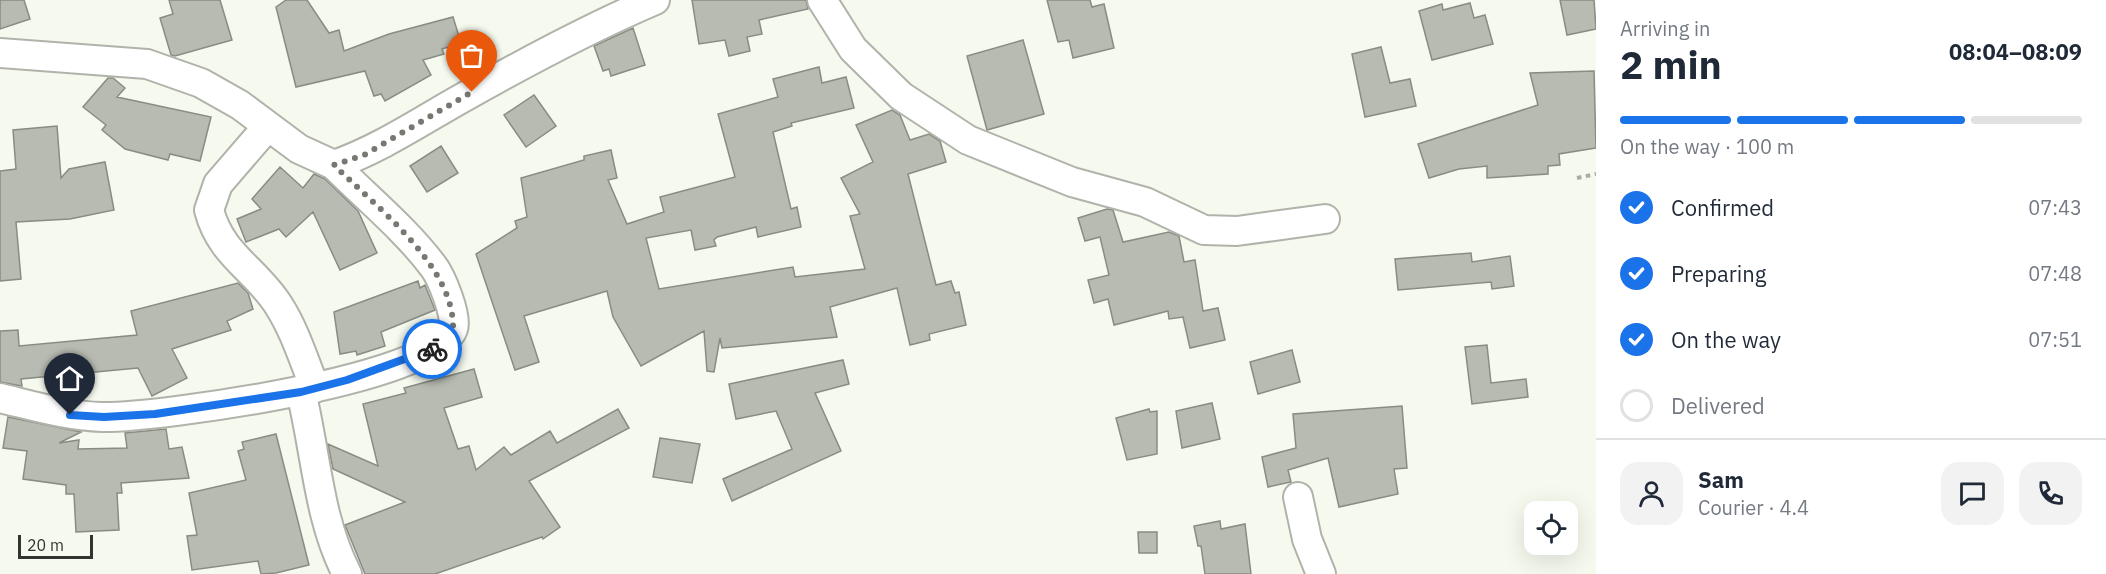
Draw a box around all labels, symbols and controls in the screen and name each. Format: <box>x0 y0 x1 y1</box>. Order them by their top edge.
text: Arriving in <box>1620 15 1710 42</box>
pin <box>446 30 497 92</box>
text: 08:04–08:09 <box>1949 37 2082 66</box>
icon: bag <box>455 39 488 72</box>
text: 2 min <box>1620 39 1722 90</box>
text: On the way · 100 m <box>1620 133 1794 160</box>
icon: check <box>1620 191 1653 224</box>
text: Confirmed <box>1671 193 1774 222</box>
text: 07:43 <box>2028 194 2082 221</box>
icon: check <box>1620 257 1653 290</box>
text: Preparing <box>1671 259 1766 288</box>
text: 07:48 <box>2028 260 2082 287</box>
courier <box>402 319 462 379</box>
icon: check <box>1620 323 1653 356</box>
text: On the way <box>1671 325 1781 354</box>
text: 07:51 <box>2028 326 2082 353</box>
icon: bike <box>416 333 449 366</box>
pin <box>44 353 95 415</box>
icon: home <box>53 362 86 395</box>
text: Delivered <box>1671 391 1765 420</box>
button: person <box>1620 462 1683 525</box>
button: chat <box>1941 462 2004 525</box>
button: phone <box>2019 462 2082 525</box>
text: Sam <box>1698 465 1744 494</box>
text: Courier · 4.4 <box>1698 494 1809 521</box>
map controls <box>1524 501 1578 555</box>
button: locate <box>1524 501 1578 555</box>
scale bar <box>18 532 93 560</box>
text: 20 m <box>27 535 64 555</box>

